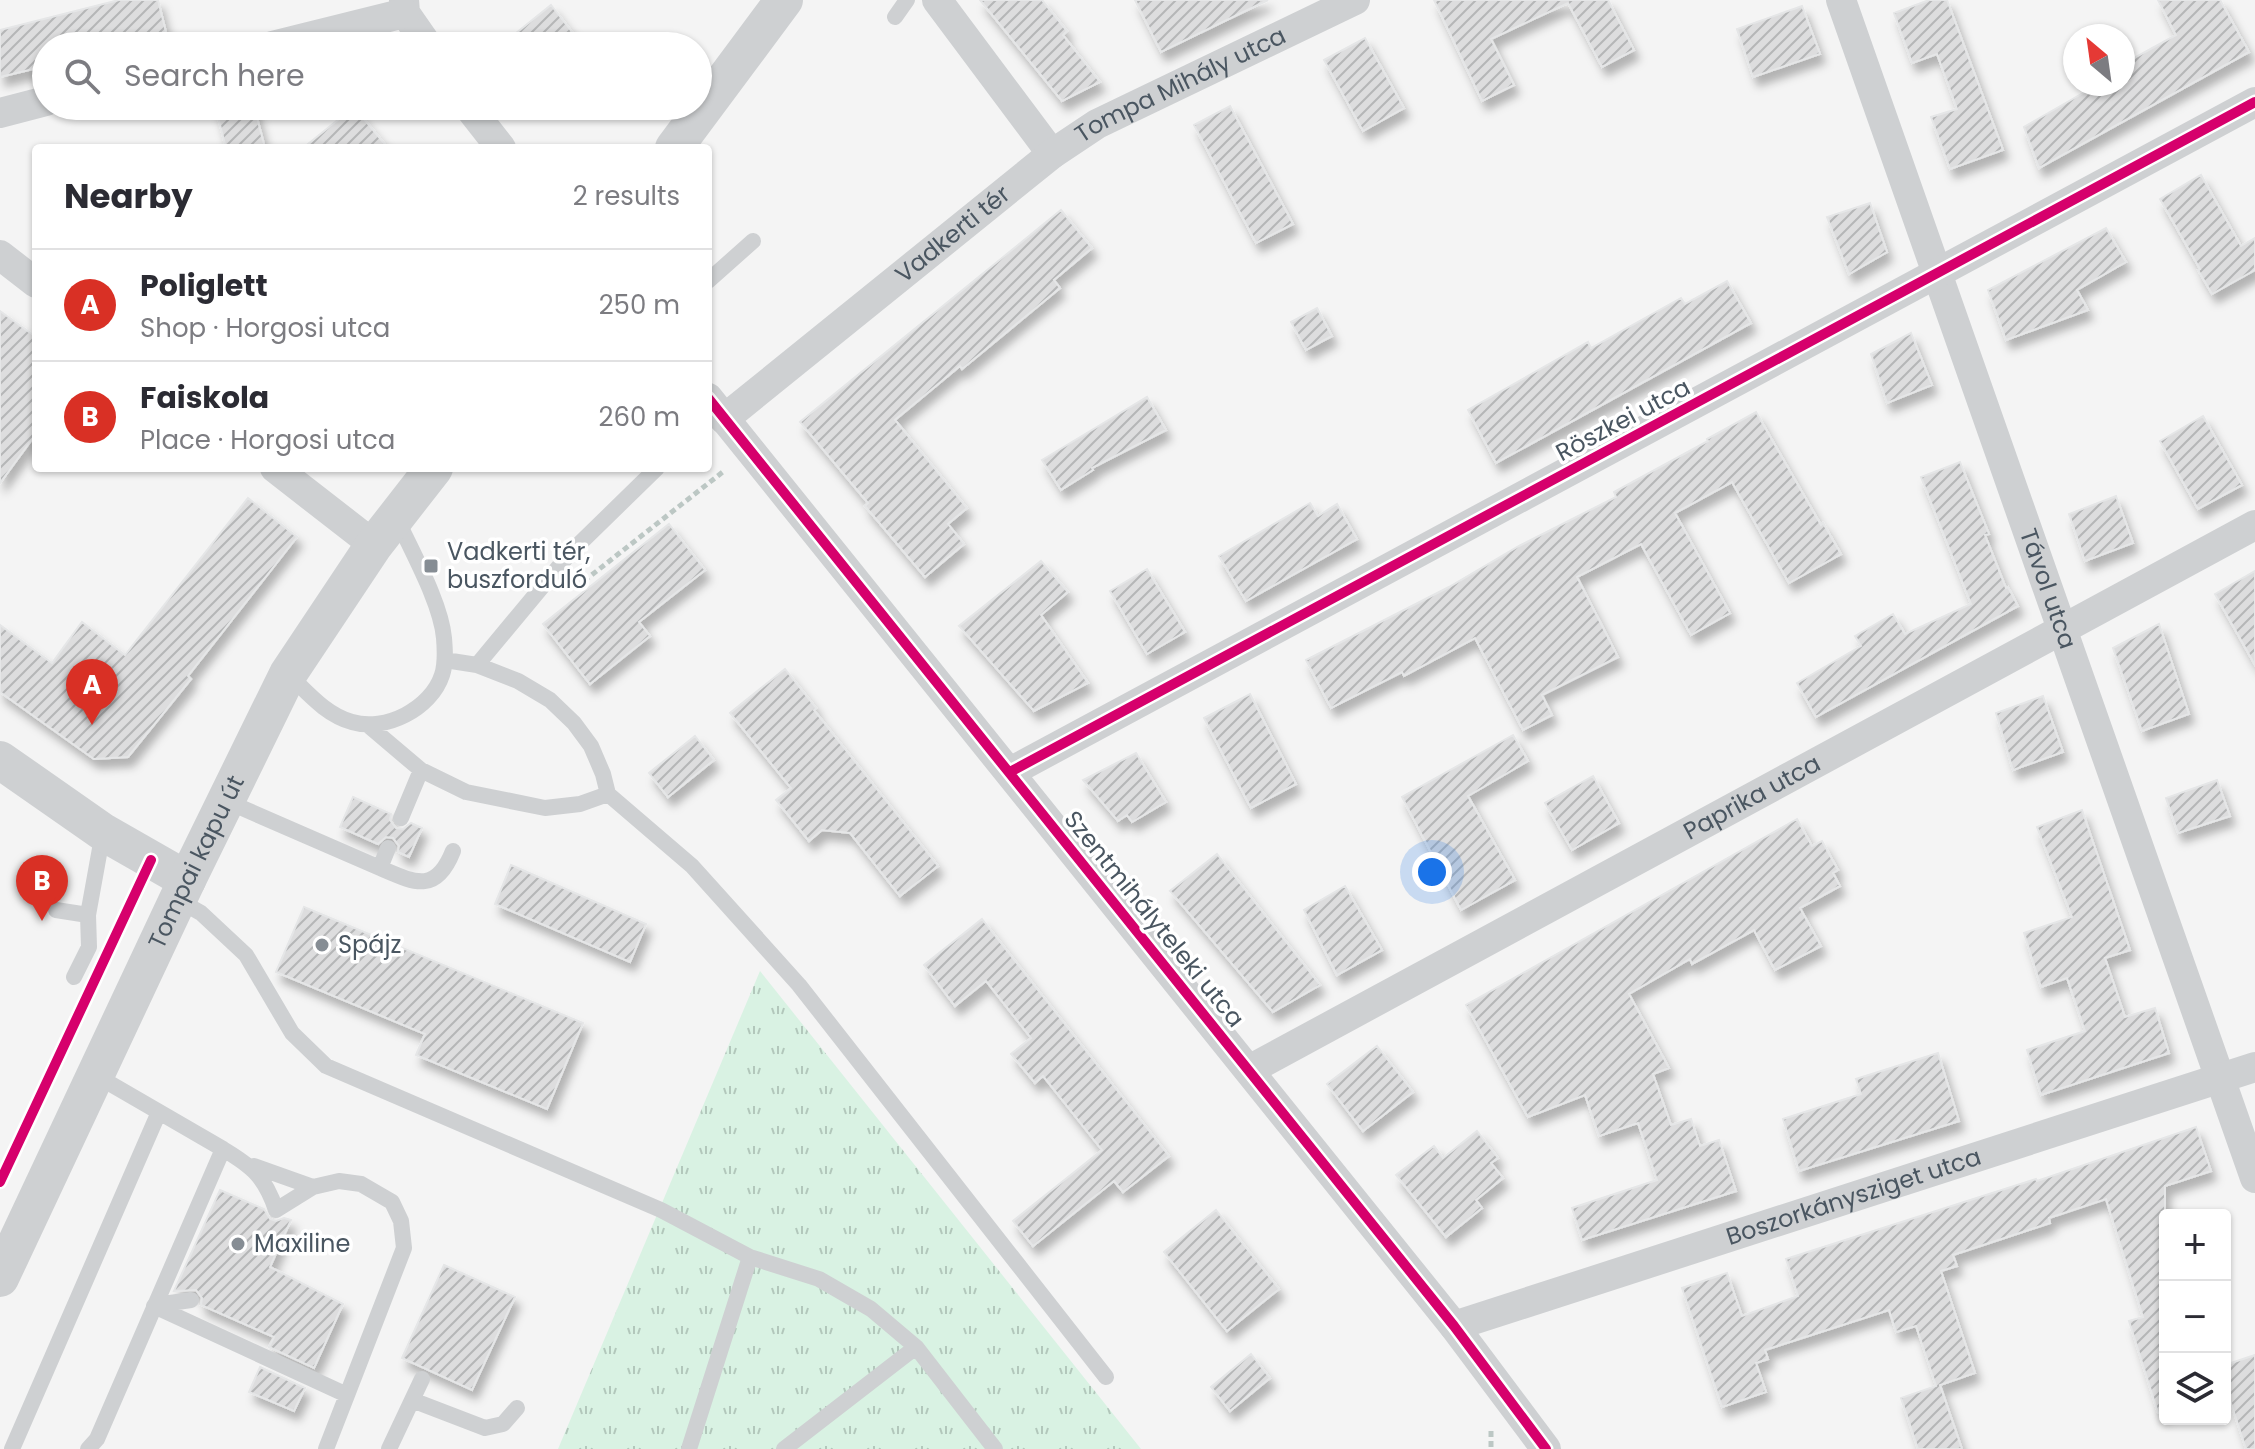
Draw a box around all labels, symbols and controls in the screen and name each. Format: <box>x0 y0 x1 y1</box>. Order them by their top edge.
street label: Tompa Mihály utca <box>1068 19 1291 150</box>
north arrow <box>2063 24 2135 96</box>
search box <box>32 32 712 120</box>
icon: search <box>60 54 104 98</box>
text: Search here <box>124 54 305 97</box>
text: Nearby <box>64 172 193 220</box>
street label: Vadkerti tér <box>888 177 1017 290</box>
text: 2 results <box>573 178 680 214</box>
text: Poliglett <box>140 264 268 307</box>
text: A <box>80 287 100 323</box>
text: 250 m <box>599 287 680 323</box>
text: Shop · Horgosi utca <box>140 310 390 346</box>
street label: Röszkei utca <box>1550 370 1696 469</box>
text: Faiskola <box>140 376 269 419</box>
text: B <box>81 399 99 435</box>
text: 260 m <box>598 399 680 435</box>
text: Place · Horgosi utca <box>140 422 395 458</box>
street label: Távol utca <box>2012 524 2085 653</box>
place label: Vadkerti tér, buszforduló <box>447 535 590 596</box>
marker: Vadkerti tér, buszforduló <box>422 557 440 575</box>
pin: A <box>66 659 118 725</box>
street label: Paprika utca <box>1677 747 1826 848</box>
street label: Tompai kapu út <box>140 770 252 954</box>
street label: Szentmihályteleki utca <box>1057 804 1252 1034</box>
your location <box>1412 852 1452 892</box>
pin: B <box>16 855 68 921</box>
place label: Spájz <box>338 928 401 961</box>
marker: Spájz <box>313 936 331 954</box>
street label: Boszorkánysziget utca <box>1722 1140 1985 1253</box>
map controls <box>2159 1209 2231 1425</box>
button: + <box>2159 1209 2231 1281</box>
place label: Maxiline <box>254 1227 350 1260</box>
marker: Maxiline <box>229 1235 247 1253</box>
button: − <box>2159 1281 2231 1353</box>
button: layers <box>2159 1353 2231 1425</box>

